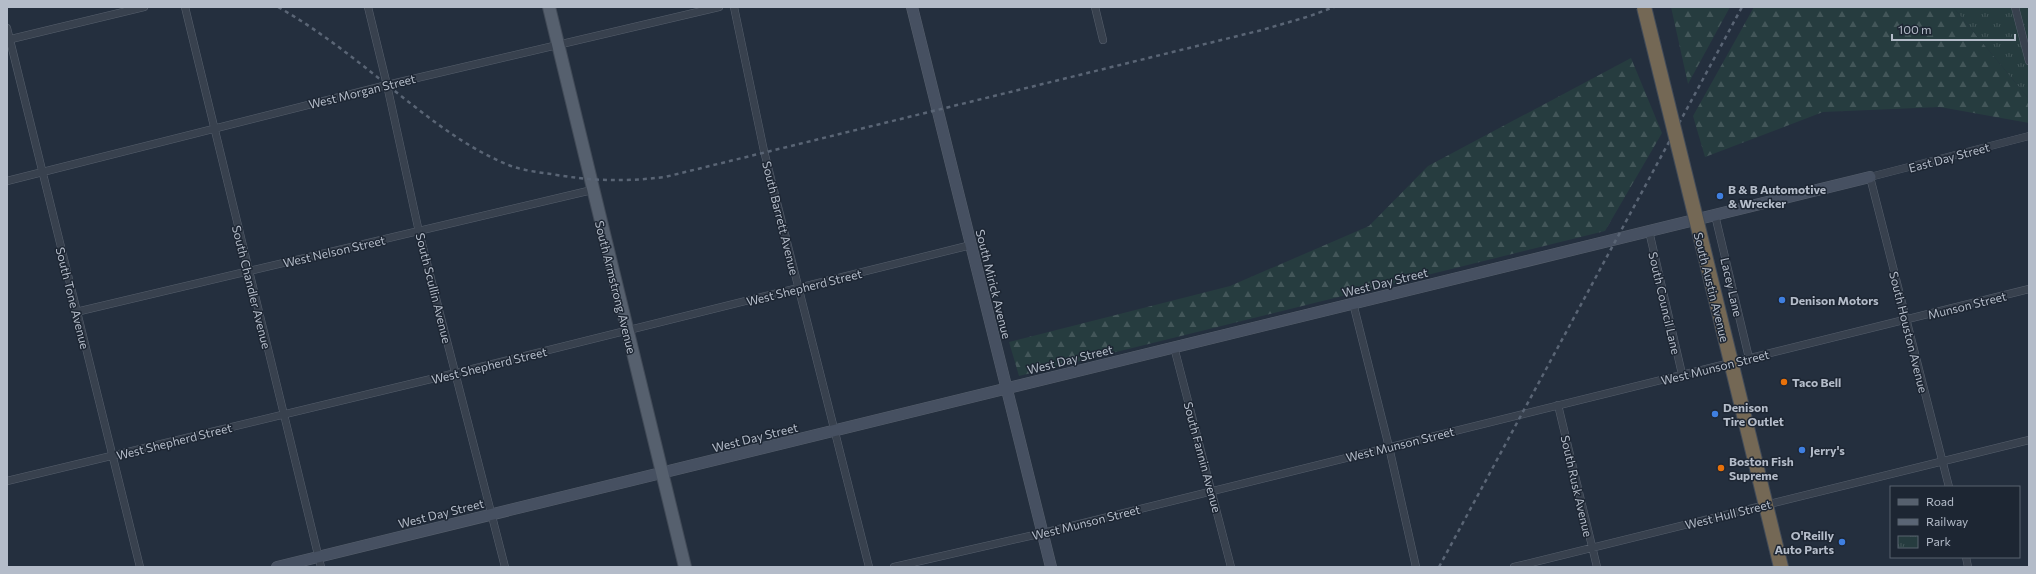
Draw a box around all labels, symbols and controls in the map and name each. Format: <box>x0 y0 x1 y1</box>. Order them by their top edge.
scale bar <box>1892 16 2015 42</box>
text: 100 m <box>1898 22 1932 36</box>
street label: West Morgan Street <box>307 71 417 111</box>
street label: East Day Street <box>1907 139 1991 175</box>
street label: South Barrett Avenue <box>760 160 802 276</box>
place label: B & B Automotive & Wrecker <box>1728 182 1826 210</box>
marker: B & B Automotive & Wrecker <box>1715 191 1725 201</box>
street label: South Armstrong Avenue <box>593 219 639 355</box>
street label: South Chandler Avenue <box>230 224 274 350</box>
street label: South Mirick Avenue <box>974 228 1014 340</box>
street label: South Scullin Avenue <box>414 231 454 345</box>
street label: South Austin Avenue <box>1692 231 1732 343</box>
street label: West Nelson Street <box>281 232 387 270</box>
street label: South Tone Avenue <box>54 246 92 350</box>
street label: South Council Lane <box>1646 250 1684 356</box>
street label: Lacey Lane <box>1718 256 1746 318</box>
street label: West Day Street <box>1341 265 1429 299</box>
street label: West Shepherd Street <box>745 266 863 308</box>
street label: South Houston Avenue <box>1887 270 1931 394</box>
street label: Munson Street <box>1926 288 2008 322</box>
place label: Denison Motors <box>1790 293 1879 307</box>
marker: Denison Motors <box>1777 295 1787 305</box>
street label: West Day Street <box>1026 342 1114 376</box>
street label: West Shepherd Street <box>430 344 548 386</box>
street label: West Munson Street <box>1659 347 1771 387</box>
place label: Taco Bell <box>1792 375 1841 389</box>
marker: Taco Bell <box>1779 377 1789 387</box>
street label: South Fannin Avenue <box>1181 400 1225 514</box>
place label: Denison Tire Outlet <box>1723 400 1784 428</box>
marker: Denison Tire Outlet <box>1710 409 1720 419</box>
street label: West Shepherd Street <box>115 420 233 462</box>
street label: West Day Street <box>711 420 799 454</box>
street label: West Munson Street <box>1344 424 1456 464</box>
street label: South Rusk Avenue <box>1558 434 1596 538</box>
place label: Jerry's <box>1810 443 1845 458</box>
marker: Jerry's <box>1797 445 1807 455</box>
place label: Boston Fish Supreme <box>1729 454 1794 482</box>
marker: Boston Fish Supreme <box>1716 463 1726 473</box>
legend <box>1890 486 2020 558</box>
text: Road <box>1926 494 1954 508</box>
street label: West Day Street <box>397 496 485 530</box>
street label: West Hull Street <box>1683 496 1773 531</box>
street label: West Munson Street <box>1030 502 1142 542</box>
text: Railway <box>1926 514 1968 528</box>
place label: O'Reilly Auto Parts <box>1774 528 1834 556</box>
text: Park <box>1926 534 1952 548</box>
marker: O'Reilly Auto Parts <box>1837 537 1847 547</box>

